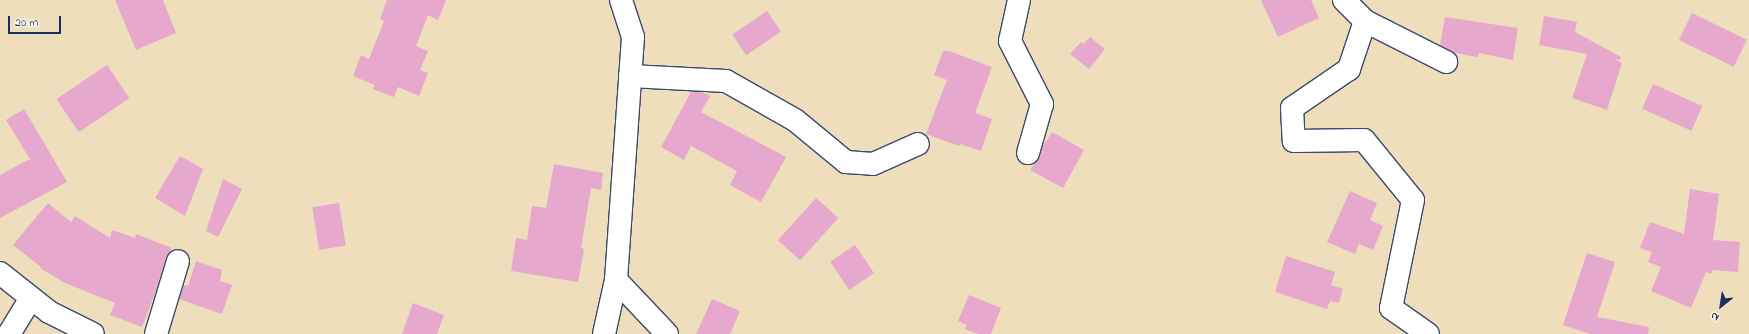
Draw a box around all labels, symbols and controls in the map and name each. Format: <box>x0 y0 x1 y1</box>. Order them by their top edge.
scale bar <box>10 8 63 34</box>
text: 20 m <box>15 14 38 32</box>
north arrow <box>1701 286 1741 326</box>
text: N <box>1708 308 1722 325</box>

